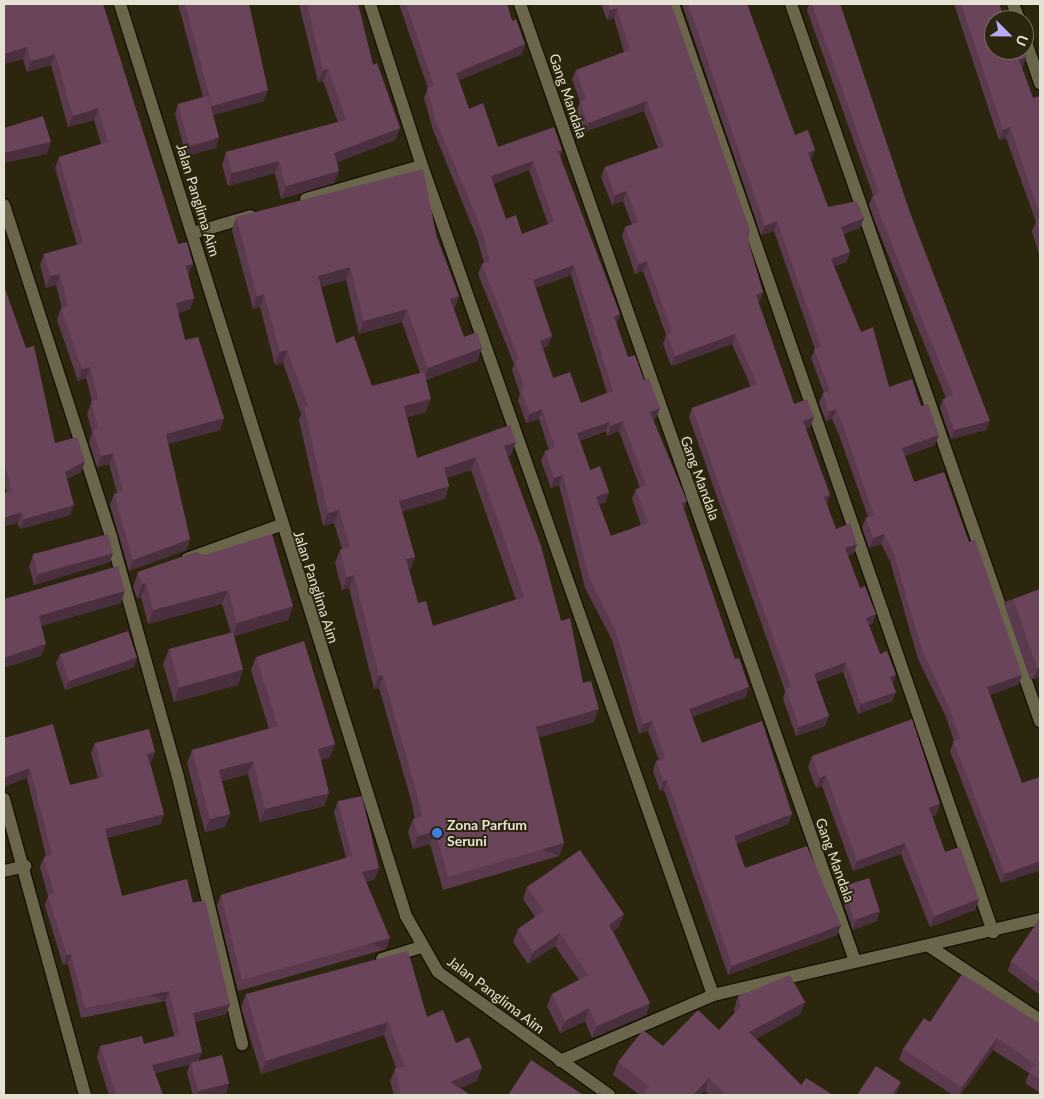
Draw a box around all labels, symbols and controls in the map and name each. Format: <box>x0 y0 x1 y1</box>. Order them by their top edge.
north arrow <box>984 10 1034 60</box>
text: U <box>1012 33 1032 49</box>
street label: Gang Mandala <box>546 51 590 141</box>
street label: Jalan Panglima Aim <box>173 141 223 259</box>
street label: Gang Mandala <box>677 434 723 522</box>
street label: Jalan Panglima Aim <box>290 529 342 645</box>
street label: Gang Mandala <box>812 816 858 904</box>
place label: Zona Parfum Seruni <box>447 817 527 850</box>
marker: Zona Parfum Seruni <box>431 827 443 839</box>
street label: Jalan Panglima Aim <box>444 953 548 1037</box>

